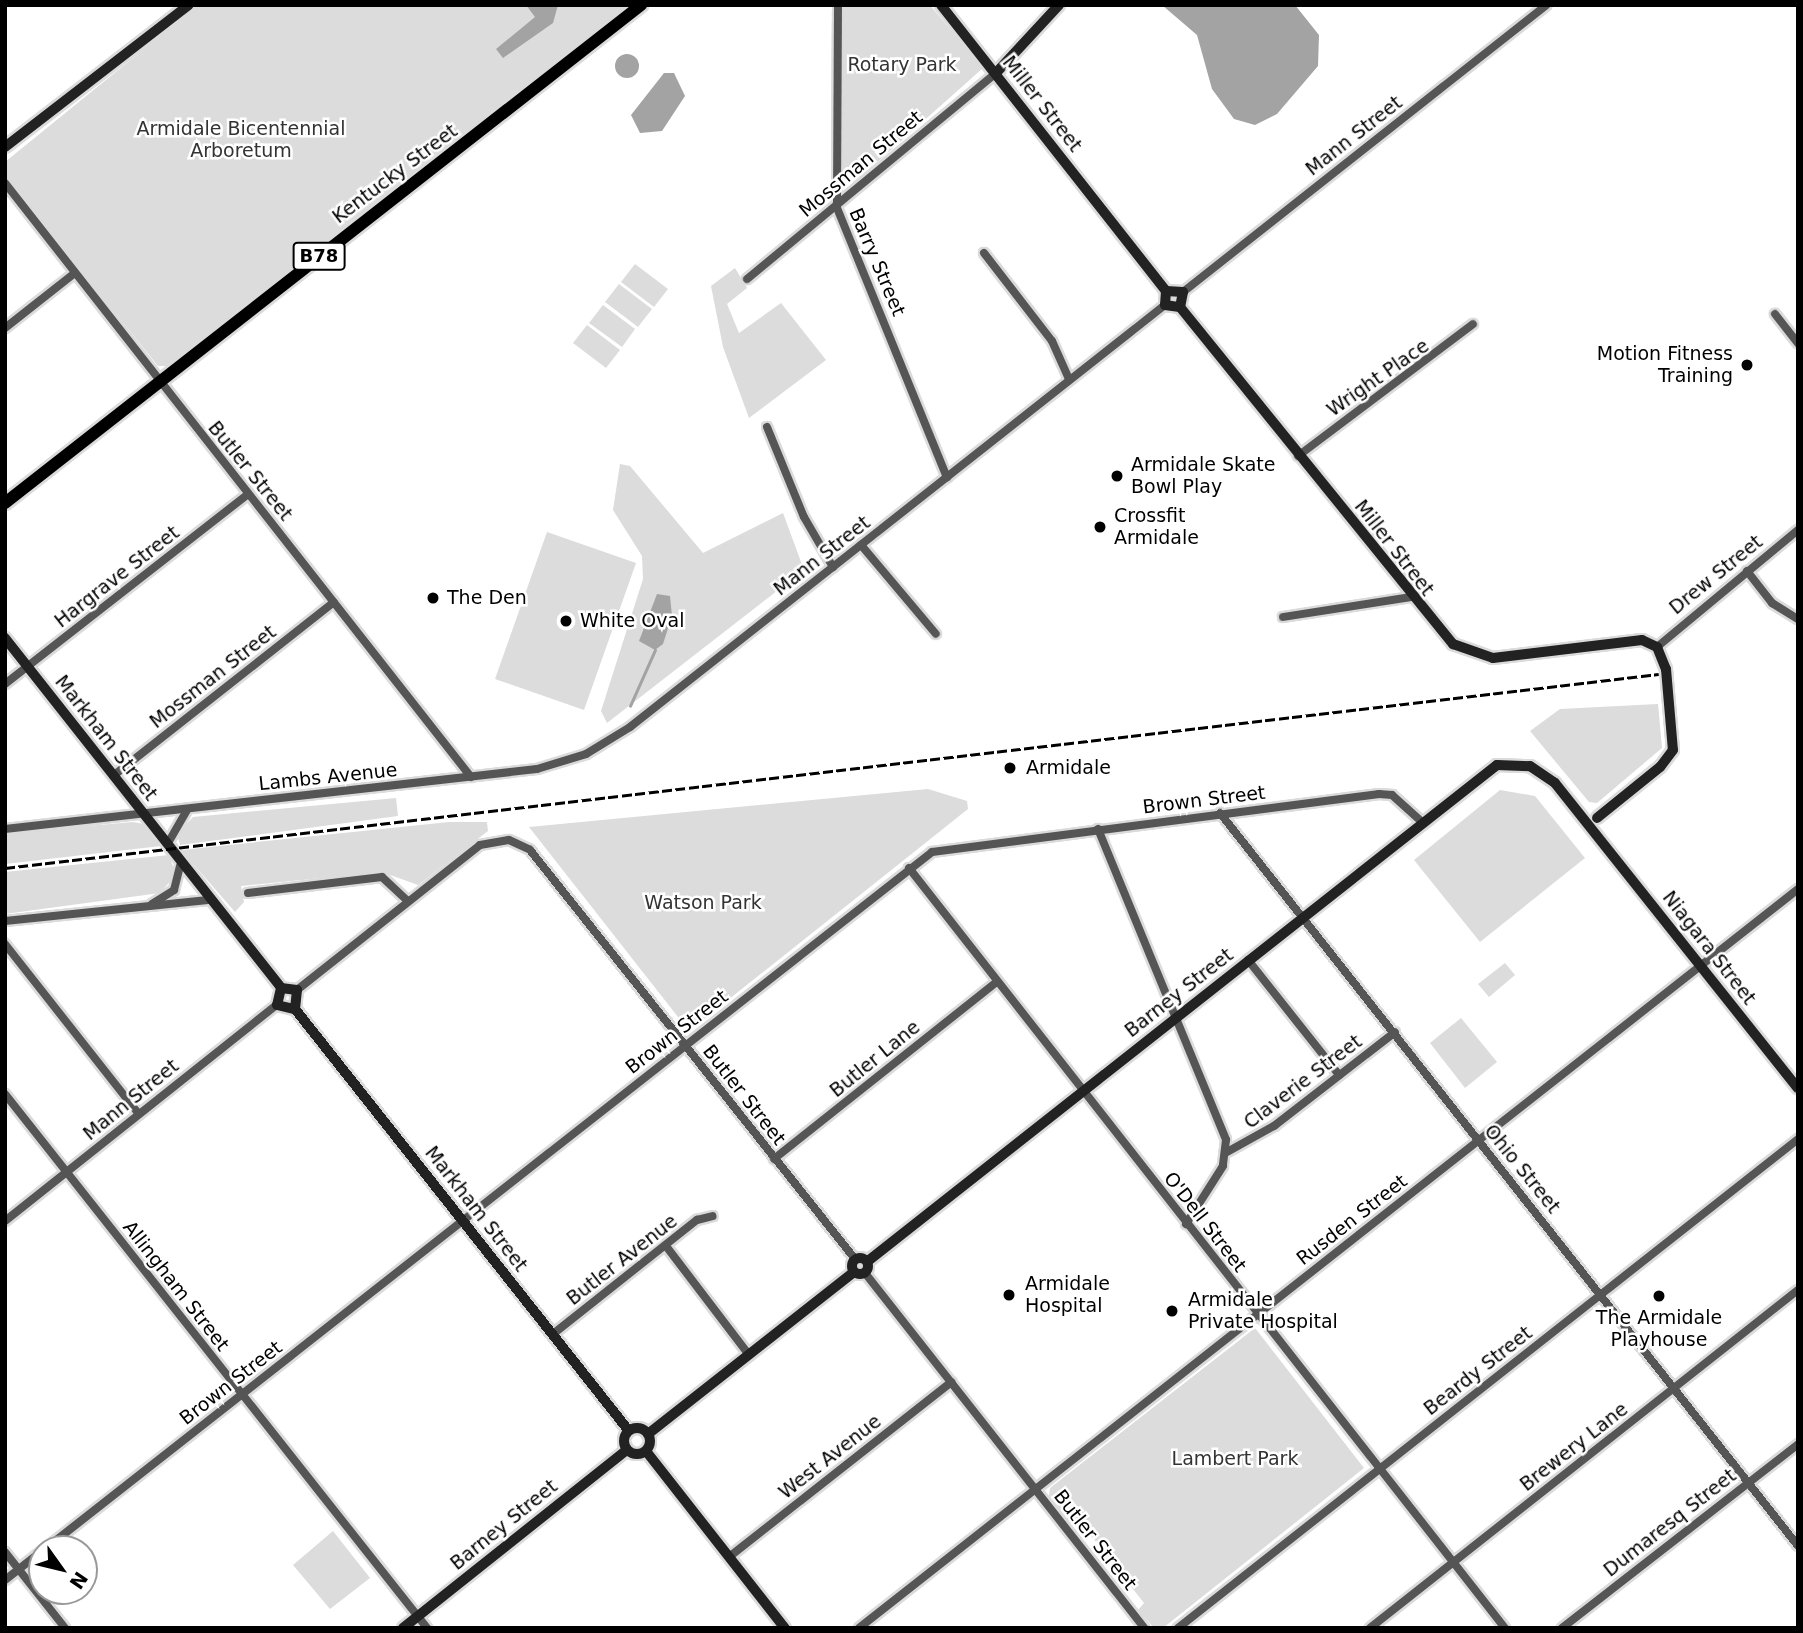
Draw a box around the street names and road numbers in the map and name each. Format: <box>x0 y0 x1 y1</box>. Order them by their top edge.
street label: Miller Street <box>997 51 1087 157</box>
street label: Mann Street <box>1301 91 1407 181</box>
street label: Mossman Street <box>795 106 927 222</box>
street label: Kentucky Street <box>328 120 462 228</box>
street label: Barry Street <box>844 205 910 319</box>
road number: B78 <box>291 242 347 270</box>
street label: Wright Place <box>1323 334 1433 422</box>
street label: Butler Street <box>203 417 297 525</box>
street label: Miller Street <box>1349 495 1439 601</box>
street label: Mann Street <box>769 511 875 601</box>
street label: Hargrave Street <box>50 521 184 633</box>
street label: Drew Street <box>1665 531 1767 619</box>
street label: Mossman Street <box>145 621 281 733</box>
street label: Markham Street <box>50 671 162 805</box>
street label: Lambs Avenue <box>258 758 398 796</box>
street label: Brown Street <box>1141 781 1267 819</box>
street label: Niagara Street <box>1658 887 1760 1009</box>
street label: Barney Street <box>1120 944 1238 1042</box>
street label: Brown Street <box>621 985 733 1079</box>
street label: Butler Lane <box>825 1016 925 1102</box>
street label: Claverie Street <box>1240 1030 1366 1134</box>
street label: Butler Street <box>698 1040 790 1150</box>
street label: Mann Street <box>79 1055 183 1145</box>
street label: Ohio Street <box>1479 1120 1565 1218</box>
street label: Markham Street <box>420 1142 532 1276</box>
street label: O'Dell Street <box>1159 1167 1251 1277</box>
street label: Rusden Street <box>1292 1170 1412 1270</box>
street label: Butler Avenue <box>562 1210 682 1310</box>
street label: Allingham Street <box>118 1216 234 1356</box>
street label: Beardy Street <box>1419 1322 1537 1420</box>
street label: Brown Street <box>175 1336 287 1430</box>
street label: Brewery Lane <box>1516 1398 1632 1496</box>
street label: West Avenue <box>774 1410 886 1504</box>
street label: Dumaresq Street <box>1599 1464 1741 1582</box>
street label: Barney Street <box>446 1475 562 1575</box>
street label: Butler Street <box>1049 1485 1141 1595</box>

